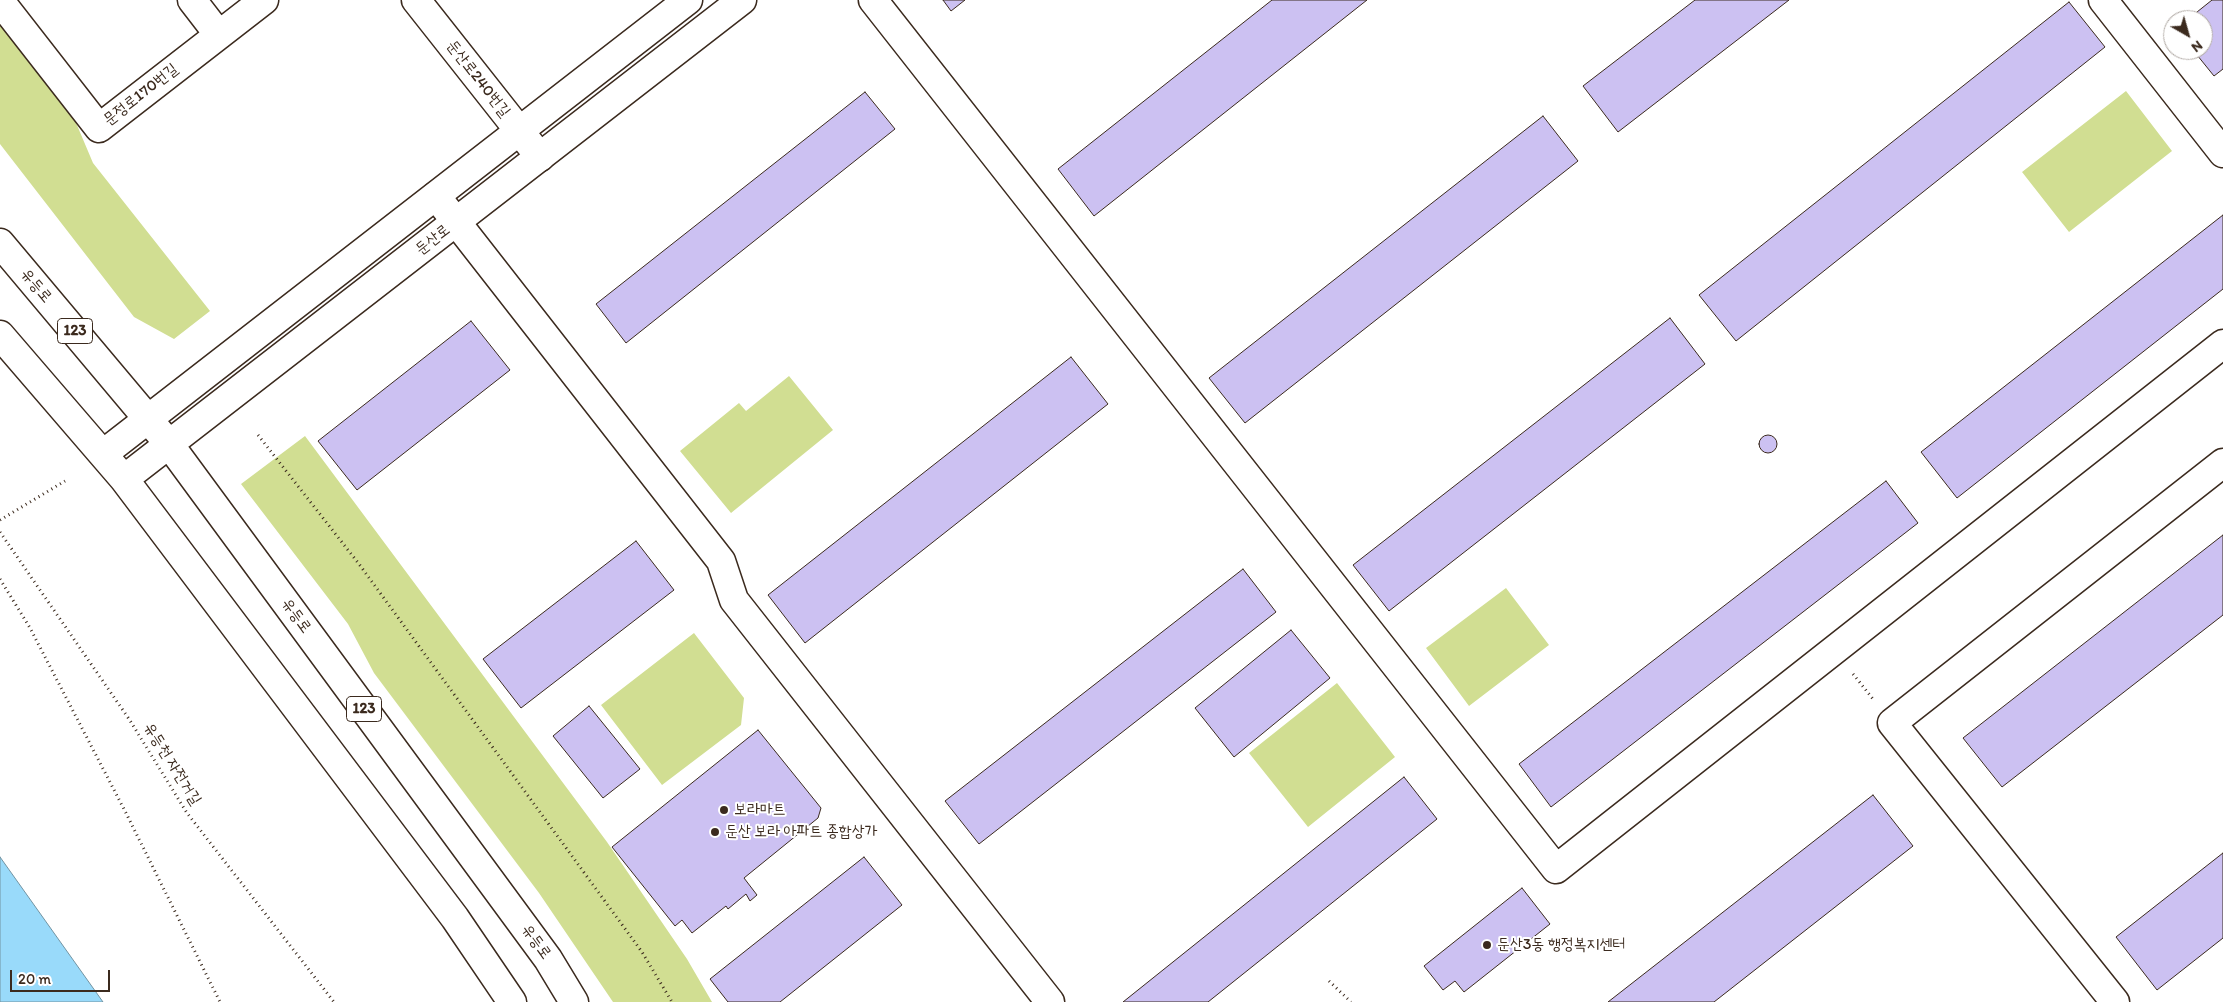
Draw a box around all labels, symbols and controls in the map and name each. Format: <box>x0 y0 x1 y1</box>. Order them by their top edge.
north arrow <box>2163 10 2213 60</box>
street label: 둔산로240번길 <box>442 37 514 121</box>
text: N <box>2188 37 2206 56</box>
street label: 문정로170번길 <box>100 60 182 130</box>
street label: 둔산로 <box>412 221 454 259</box>
street label: 유등로 <box>16 265 56 307</box>
road number: 123 <box>58 318 92 344</box>
street label: 유등로 <box>277 595 315 637</box>
road number: 123 <box>346 696 382 722</box>
street label: 유등천 자전거길 <box>139 719 205 809</box>
place label: 보라마트 <box>734 800 786 820</box>
marker: 보라마트 <box>718 804 730 816</box>
place label: 둔산 보라 아파트 종합상가 <box>725 822 877 842</box>
marker: 둔산 보라 아파트 종합상가 <box>709 826 721 838</box>
street label: 유등로 <box>517 921 555 963</box>
place label: 둔산3동 행정복지센터 <box>1497 935 1625 955</box>
marker: 둔산3동 행정복지센터 <box>1481 939 1493 951</box>
scale bar <box>12 960 112 992</box>
text: 20 m <box>18 970 51 988</box>

